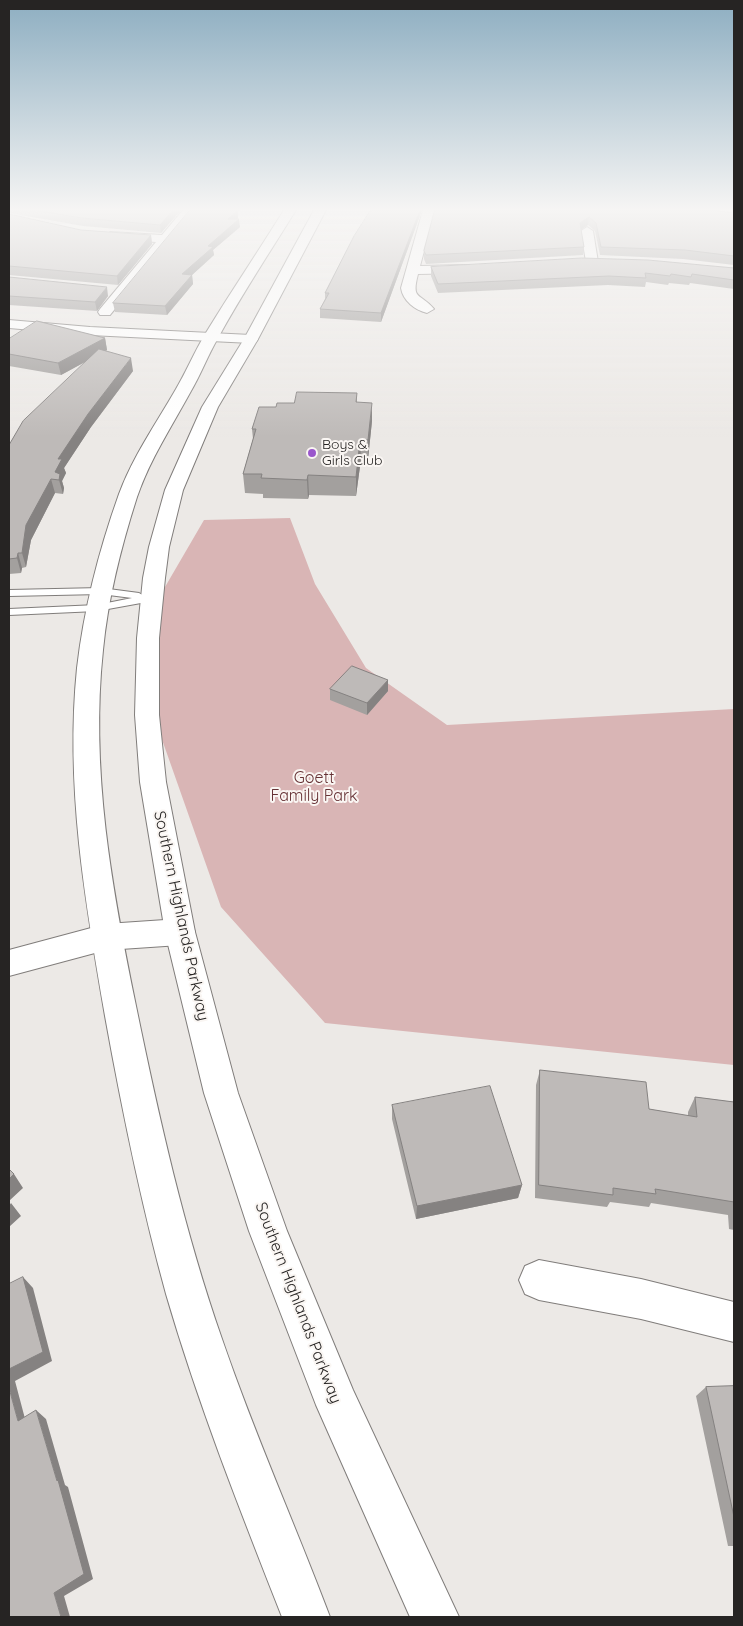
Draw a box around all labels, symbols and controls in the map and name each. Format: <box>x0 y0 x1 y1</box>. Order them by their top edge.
place label: Boys & Girls Club <box>322 437 382 470</box>
marker: Boys & Girls Club <box>306 447 318 459</box>
park label: Goett Family Park <box>270 768 358 806</box>
street label: Southern Highlands Parkway <box>149 809 213 1023</box>
street label: Southern Highlands Parkway <box>251 1200 345 1406</box>

